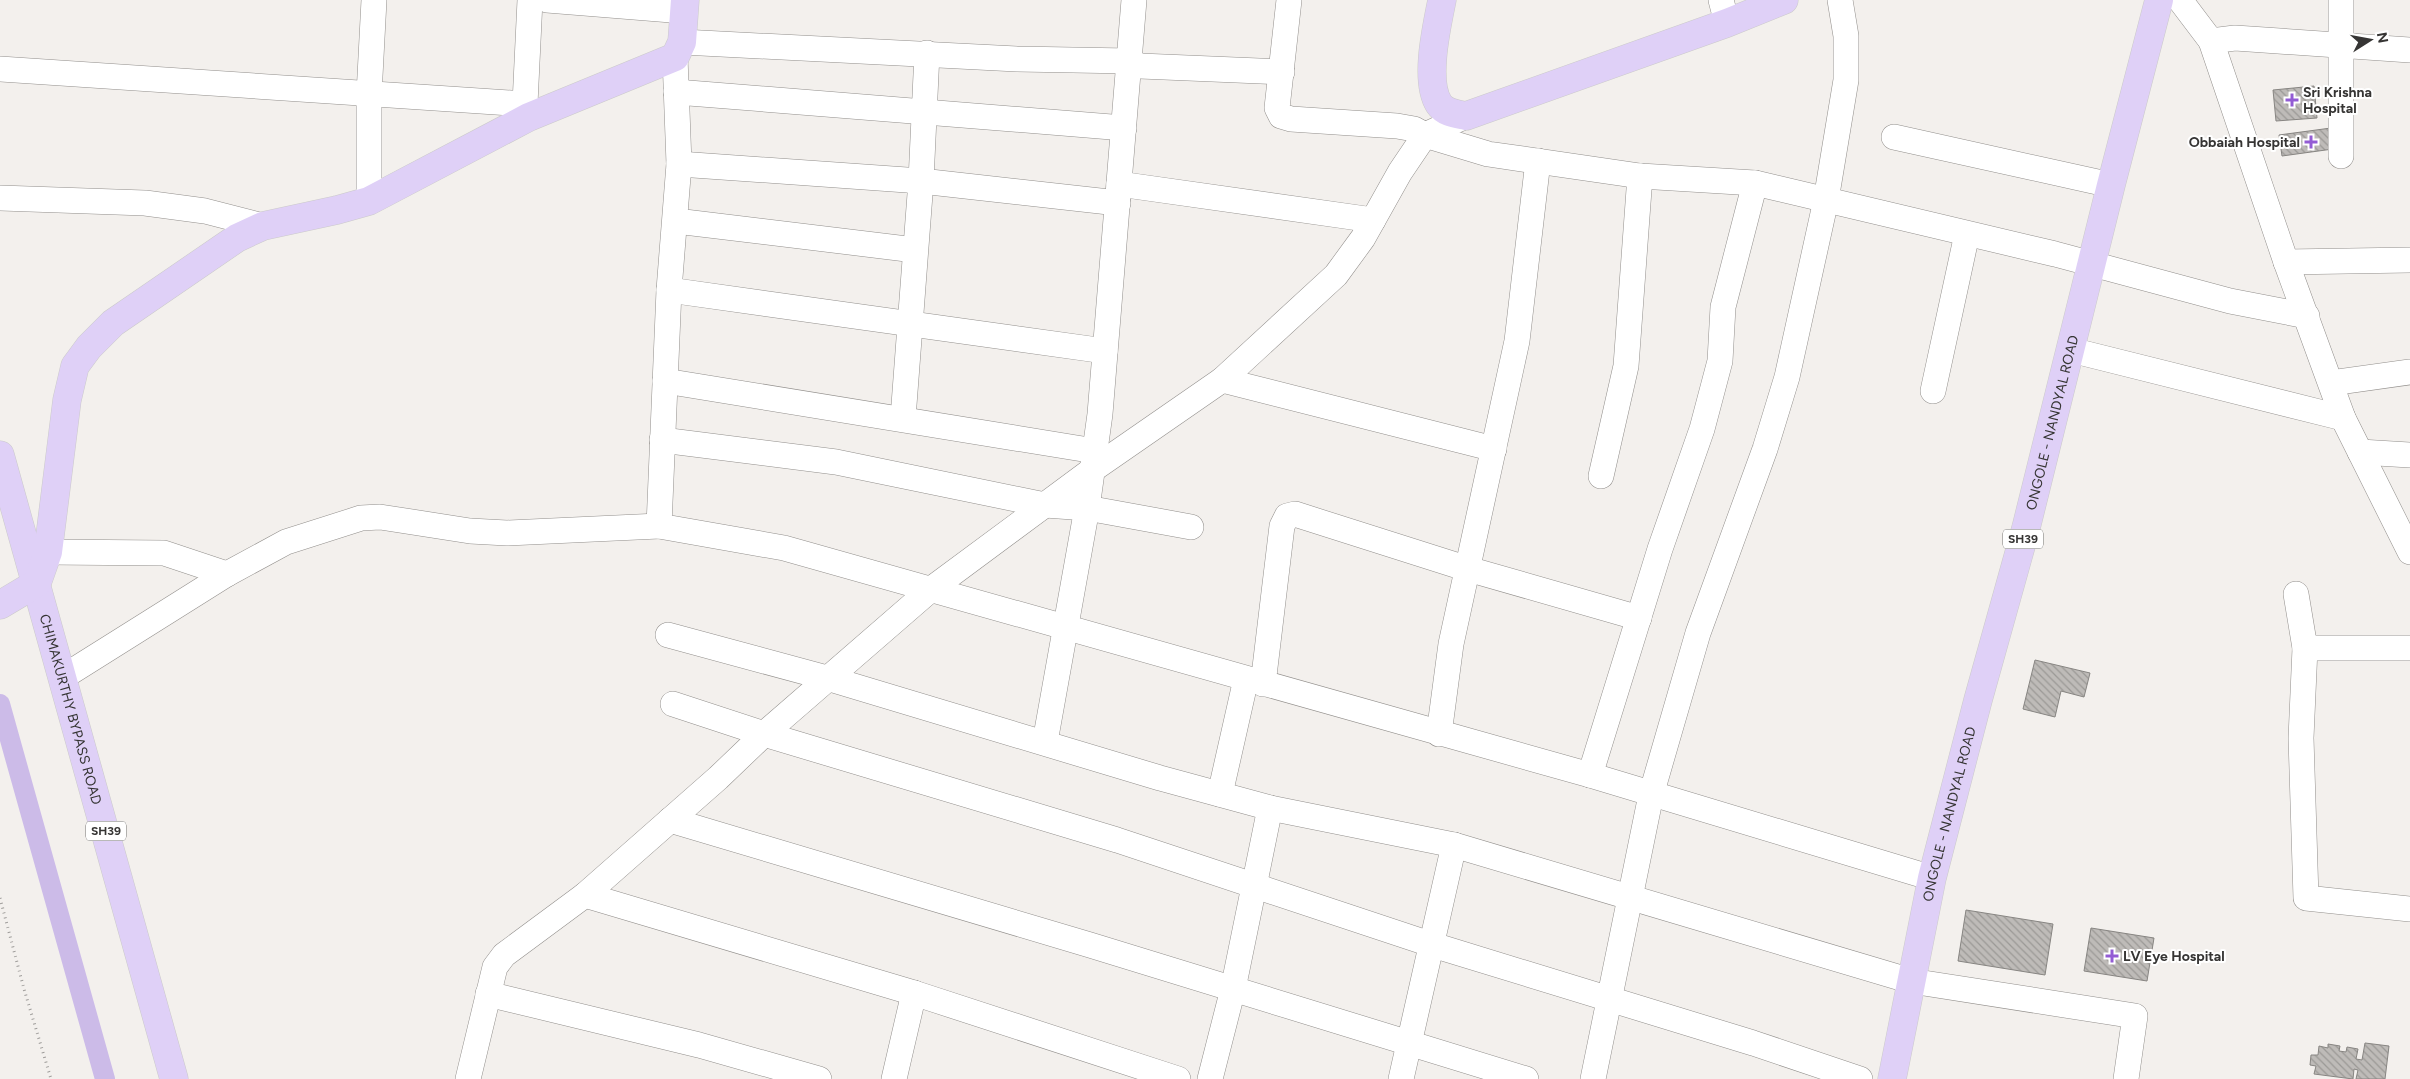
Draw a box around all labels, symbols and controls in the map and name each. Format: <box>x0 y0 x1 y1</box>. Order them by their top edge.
north arrow <box>2345 15 2395 65</box>
text: N <box>2373 31 2392 45</box>
place label: Sri Krishna Hospital <box>2303 84 2372 117</box>
marker: Sri Krishna Hospital <box>2285 93 2299 107</box>
place label: Obbaiah Hospital <box>2189 134 2300 151</box>
marker: Obbaiah Hospital <box>2304 135 2318 149</box>
street label: ONGOLE - NANDYAL ROAD <box>2023 333 2082 512</box>
road number: SH39 <box>2003 530 2043 548</box>
street label: CHIMAKURTHY BYPASS ROAD <box>36 612 105 807</box>
street label: ONGOLE - NANDYAL ROAD <box>1920 725 1980 903</box>
road number: SH39 <box>86 821 126 840</box>
place label: LV Eye Hospital <box>2123 948 2225 965</box>
marker: LV Eye Hospital <box>2105 949 2119 963</box>

